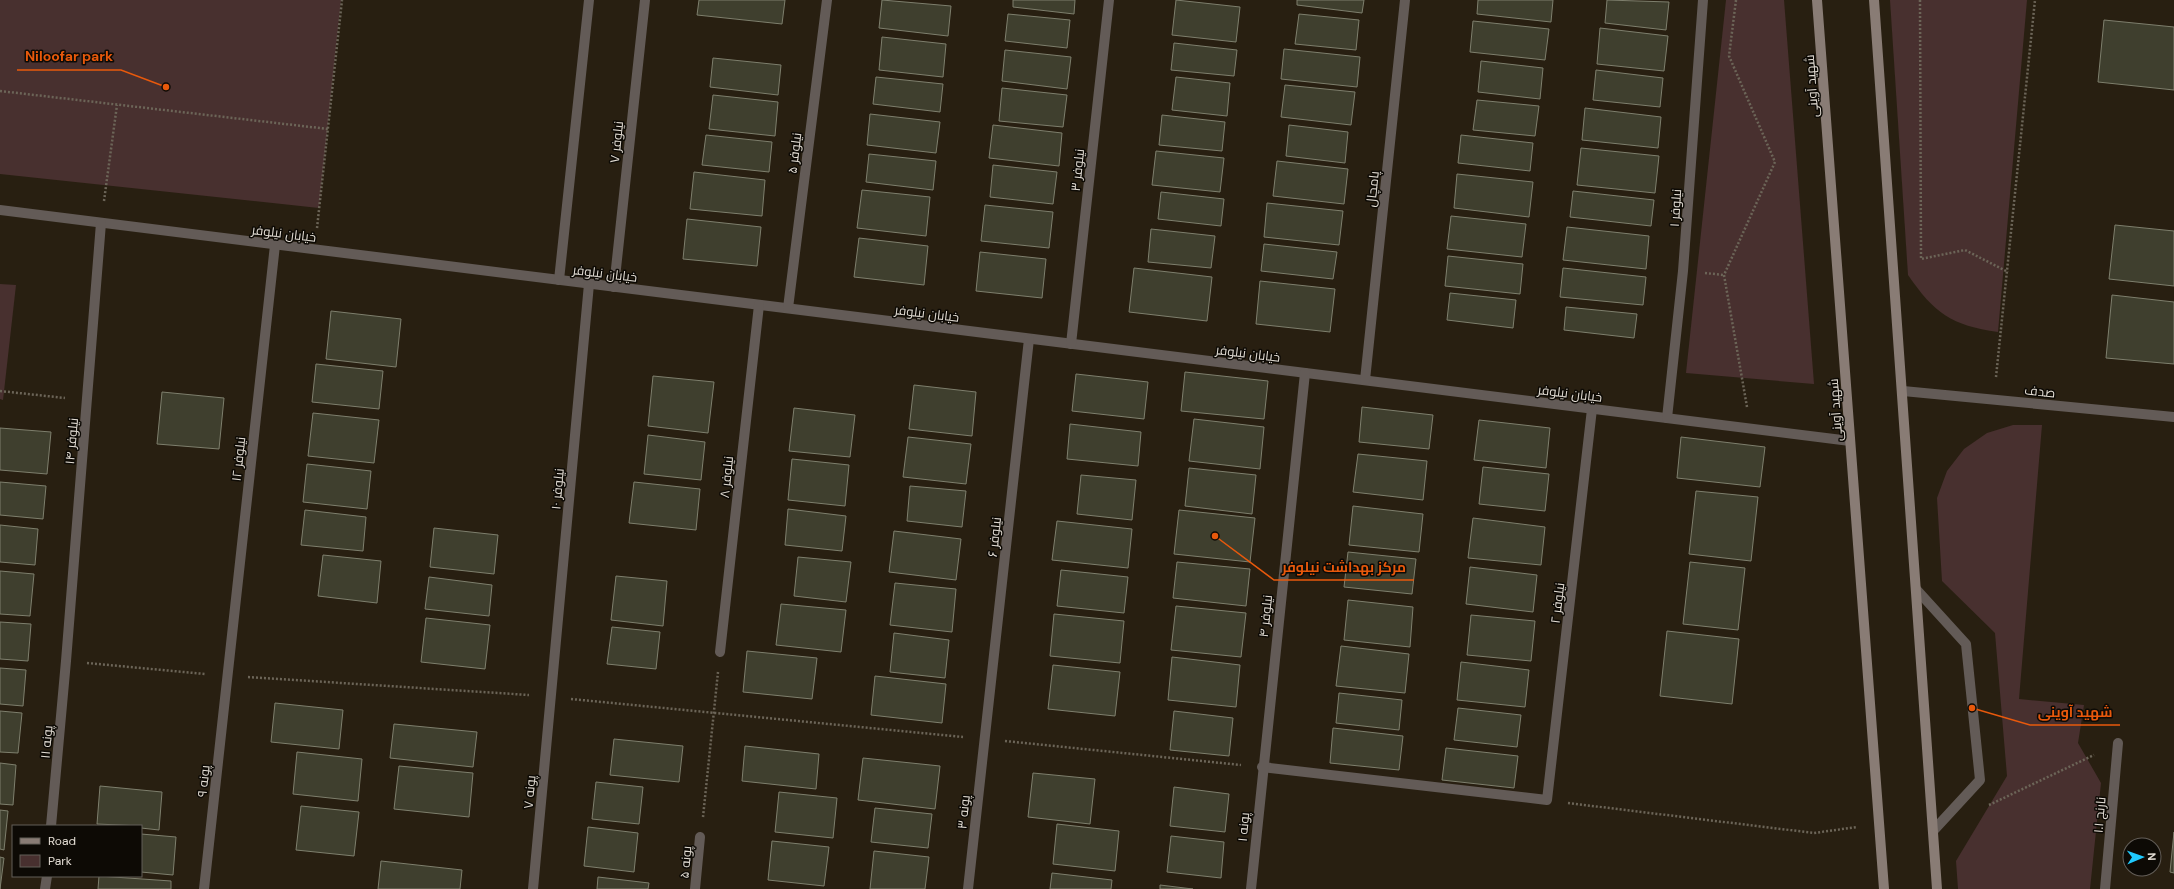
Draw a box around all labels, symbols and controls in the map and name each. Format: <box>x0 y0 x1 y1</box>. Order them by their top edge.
callout: Niloofar park <box>17 44 121 70</box>
text: Niloofar park <box>25 47 113 65</box>
street label: شهید آوینی <box>1801 54 1822 118</box>
street label: نیلوفر ۷ <box>606 120 627 164</box>
street label: نیلوفر ۵ <box>784 132 805 175</box>
street label: نیلوفر ۳ <box>1067 148 1088 192</box>
street label: پامچال <box>1362 170 1384 208</box>
street label: نیلوفر ۱ <box>1666 188 1685 228</box>
street label: خیابان نیلوفر <box>250 221 317 246</box>
street label: خیابان نیلوفر <box>571 261 638 286</box>
street label: خیابان نیلوفر <box>893 301 960 326</box>
street label: خیابان نیلوفر <box>1214 341 1281 366</box>
street label: شهید آوینی <box>1825 378 1846 442</box>
street label: خیابان نیلوفر <box>1536 381 1603 406</box>
street label: صدف <box>2024 381 2056 402</box>
street label: نیلوفر ۱۴ <box>61 417 82 465</box>
street label: نیلوفر ۱۲ <box>228 436 249 482</box>
street label: نیلوفر ۸ <box>716 455 737 499</box>
street label: نیلوفر ۱۰ <box>547 468 568 510</box>
street label: نیلوفر ۶ <box>984 516 1005 558</box>
callout: مرکز بهداشت نیلوفر <box>1274 554 1414 580</box>
text: مرکز بهداشت نیلوفر <box>1281 558 1406 576</box>
street label: نیلوفر ۲ <box>1547 582 1568 624</box>
street label: نیلوفر ۴ <box>1255 594 1276 638</box>
callout: شهید آوینی <box>2030 699 2120 725</box>
text: شهید آوینی <box>2038 703 2112 721</box>
street label: پونه ۱۱ <box>37 724 57 760</box>
street label: پونه ۹ <box>193 764 215 798</box>
street label: پونه ۷ <box>520 774 540 810</box>
street label: پونه ۳ <box>953 794 975 830</box>
street label: نارنج ۱.۱ <box>2089 796 2110 834</box>
street label: پونه ۱ <box>1234 811 1254 843</box>
legend <box>12 825 142 877</box>
text: Road <box>48 833 76 849</box>
north arrow <box>2122 837 2162 877</box>
street label: پونه ۵ <box>676 845 696 879</box>
text: N <box>2145 852 2159 861</box>
text: Park <box>48 853 72 869</box>

